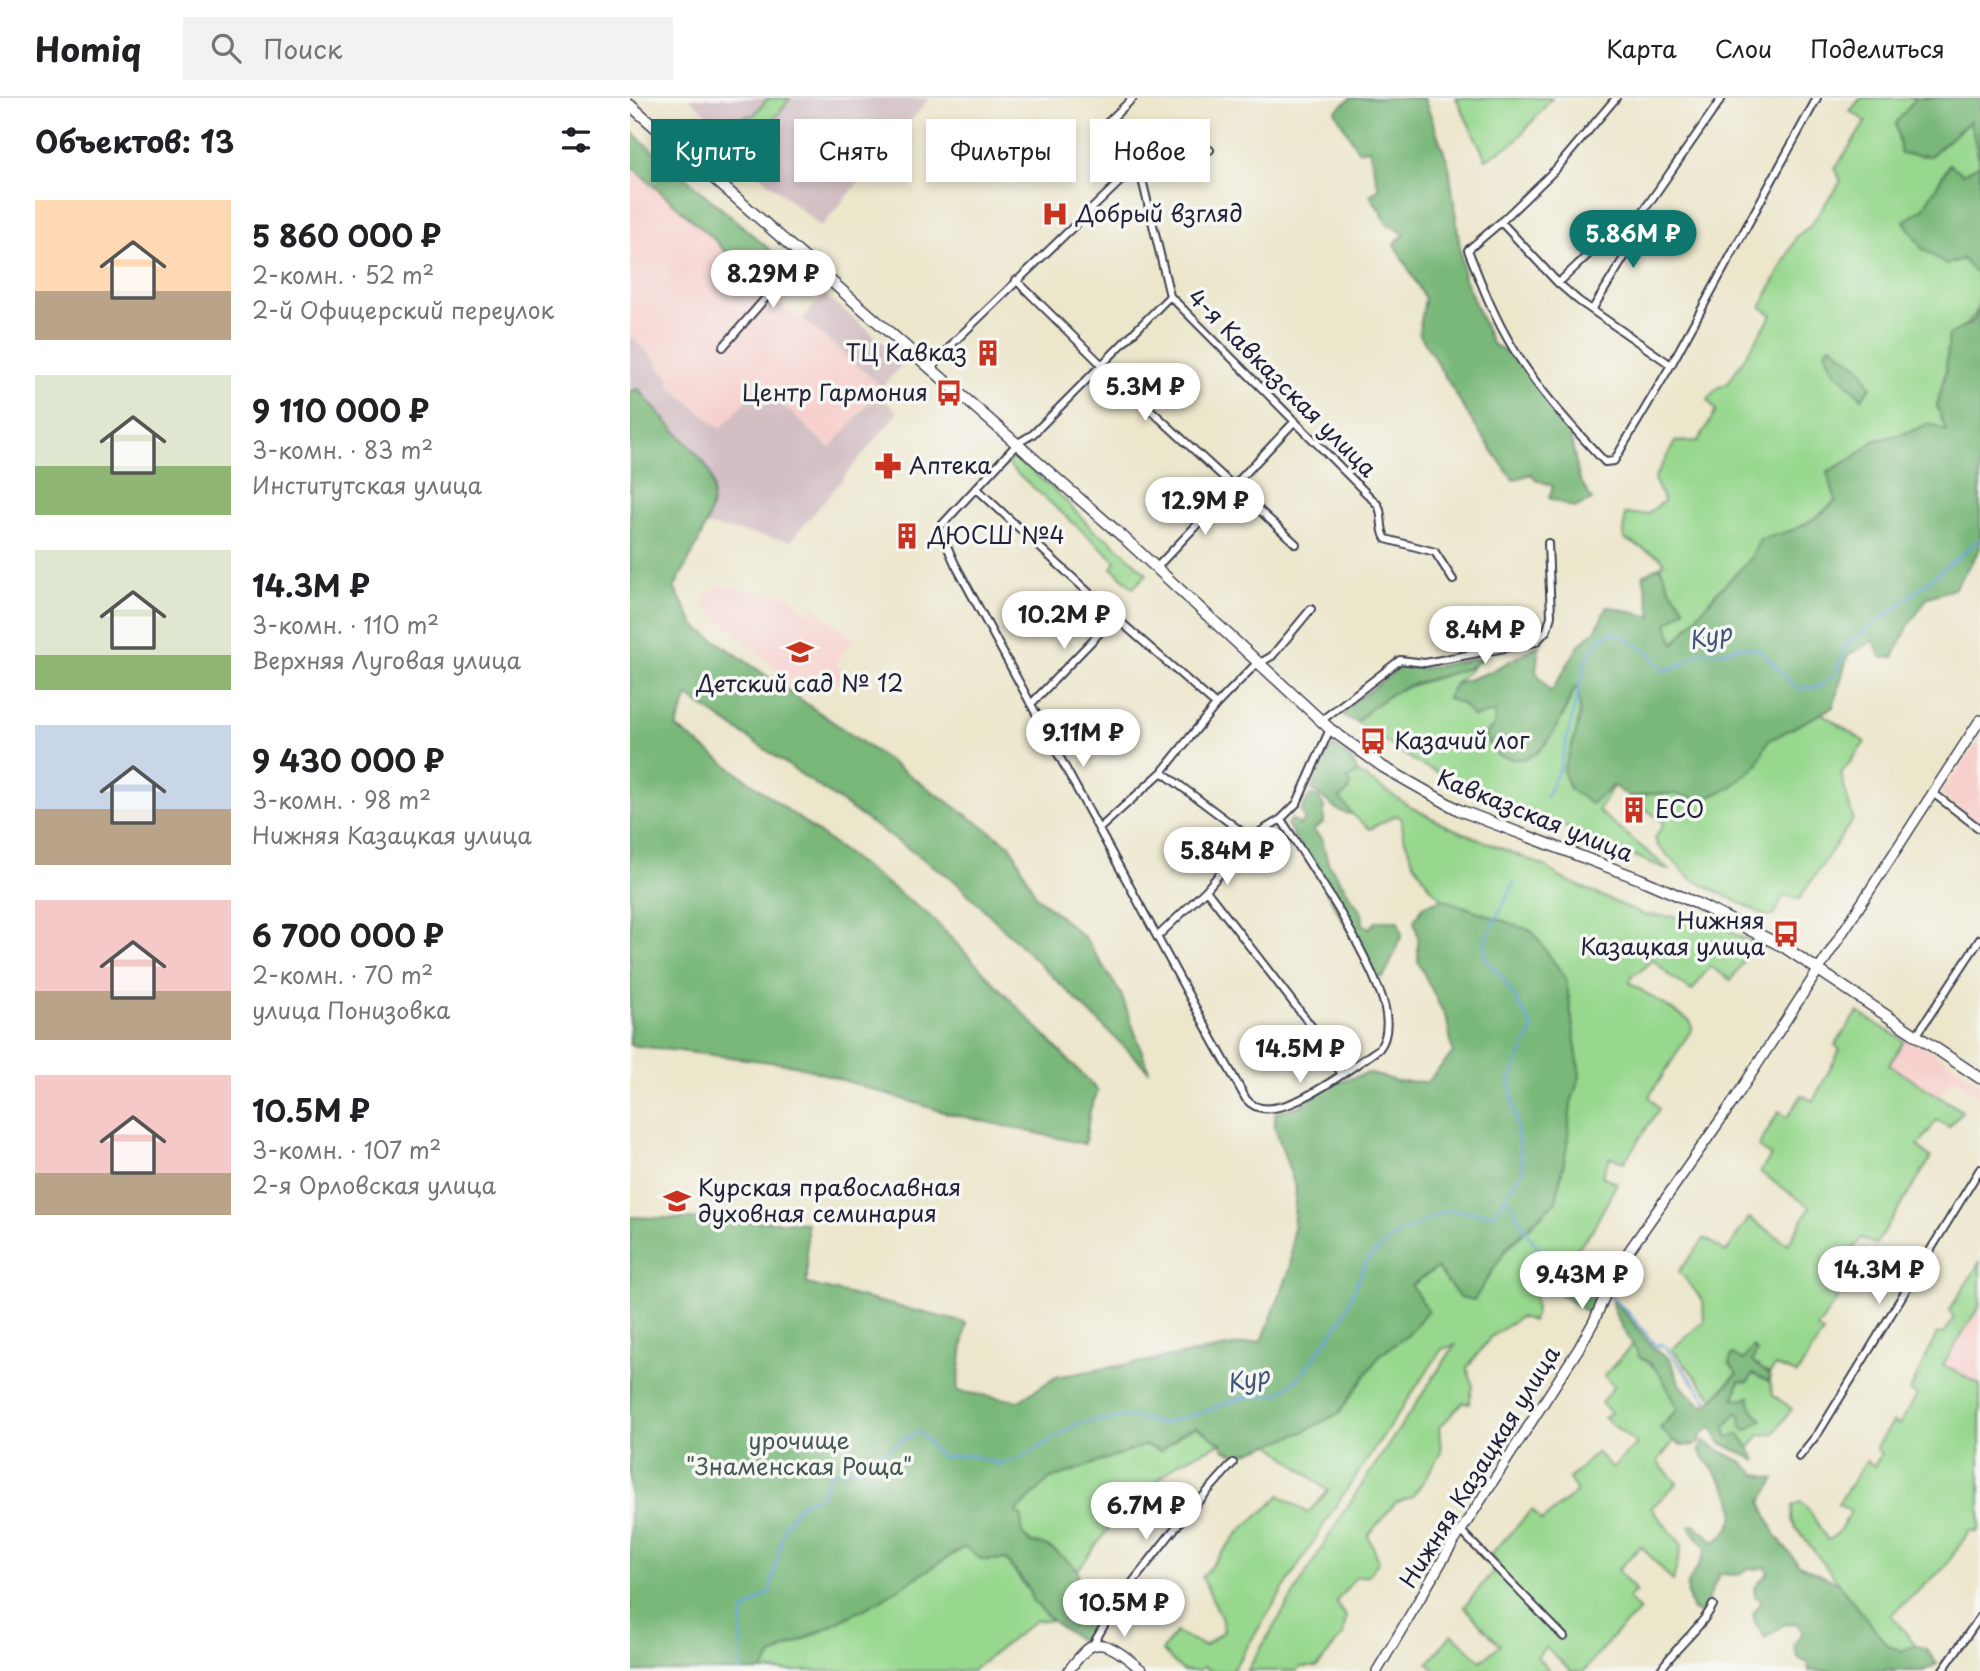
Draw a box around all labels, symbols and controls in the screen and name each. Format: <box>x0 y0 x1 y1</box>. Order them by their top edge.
search box <box>183 17 673 80</box>
text: Homiq <box>35 23 141 73</box>
icon: search <box>207 29 245 67</box>
text: Поиск <box>263 29 342 68</box>
text: Карта <box>1606 30 1677 66</box>
text: Слои <box>1715 30 1772 66</box>
text: Поделиться <box>1810 30 1945 66</box>
text: Объектов: 13 <box>35 118 234 163</box>
chip: Купить <box>651 119 780 182</box>
chip: Снять <box>794 119 912 182</box>
chip: Фильтры <box>926 119 1076 182</box>
chip: Новое <box>1090 119 1210 182</box>
icon: filters <box>557 121 595 159</box>
place label: Добрый взгляд <box>1075 195 1243 230</box>
hospital icon: Добрый взгляд <box>1040 199 1070 229</box>
pin: 5.86M ₽ <box>1568 211 1698 270</box>
text: 5 860 000 ₽ <box>252 212 441 257</box>
text: 5.86M ₽ <box>1586 215 1680 250</box>
icon: home <box>91 228 175 312</box>
pin: 8.29M ₽ <box>708 250 838 310</box>
text: 8.29M ₽ <box>727 255 819 290</box>
text: 2-комн. · 52 m² <box>252 257 434 292</box>
street label: 4-я Кавказская улица <box>1181 279 1386 485</box>
text: 2-й Офицерский переулок <box>252 292 554 327</box>
place label: ТЦ Кавказ <box>846 334 967 369</box>
building icon: ТЦ Кавказ <box>973 338 1003 368</box>
pin: 5.3M ₽ <box>1088 364 1202 423</box>
text: 5.3M ₽ <box>1105 368 1185 403</box>
place label: Центр Гармония <box>742 374 928 409</box>
bus stop icon: Центр Гармония <box>934 378 964 408</box>
text: 9 110 000 ₽ <box>252 387 429 432</box>
icon: home <box>91 403 175 487</box>
text: 3-комн. · 83 m² <box>252 432 433 467</box>
place label: Аптека <box>909 447 992 482</box>
pharmacy icon: Аптека <box>873 451 903 481</box>
text: Институтская улица <box>252 467 482 502</box>
pin: 12.9M ₽ <box>1140 478 1270 537</box>
text: 12.9M ₽ <box>1161 482 1249 517</box>
place label: ДЮСШ №4 <box>927 517 1065 552</box>
building icon: ДЮСШ №4 <box>892 521 922 551</box>
text: 14.3M ₽ <box>252 562 370 607</box>
icon: home <box>91 578 175 662</box>
pin: 10.2M ₽ <box>999 592 1129 651</box>
text: 10.2M ₽ <box>1018 596 1110 631</box>
pin: 8.4M ₽ <box>1428 606 1542 666</box>
text: 3-комн. · 110 m² <box>252 607 439 642</box>
text: 8.4M ₽ <box>1445 611 1525 646</box>
water label: Кур <box>1684 612 1736 657</box>
school or university icon: Детский сад № 12 <box>785 637 815 667</box>
text: Верхняя Луговая улица <box>252 642 521 677</box>
place label: Детский сад № 12 <box>695 665 904 700</box>
pin: 9.11M ₽ <box>1018 710 1148 769</box>
text: 9.11M ₽ <box>1042 714 1124 749</box>
place label: Казачий лог <box>1394 722 1530 757</box>
bus stop icon: Казачий лог <box>1358 726 1388 756</box>
text: 9 430 000 ₽ <box>252 737 444 782</box>
icon: home <box>91 753 175 837</box>
street label: Кавказская улица <box>1432 759 1639 870</box>
text: 3-комн. · 98 m² <box>252 782 431 817</box>
place label: ECO <box>1655 791 1704 826</box>
building icon: ECO <box>1619 795 1649 825</box>
text: Нижняя Казацкая улица <box>252 817 532 852</box>
pin: 5.84M ₽ <box>1162 828 1292 887</box>
text: 5.84M ₽ <box>1180 832 1274 867</box>
place label: Нижняя Казацкая улица <box>1580 902 1766 963</box>
text: 6 700 000 ₽ <box>252 912 444 957</box>
bus stop icon: Нижняя Казацкая улица <box>1771 919 1801 949</box>
icon: home <box>91 928 175 1012</box>
text: 2-комн. · 70 m² <box>252 957 433 992</box>
text: улица Понизовка <box>252 992 450 1027</box>
pin: 14.5M ₽ <box>1235 1026 1365 1085</box>
text: 14.5M ₽ <box>1255 1030 1345 1065</box>
text: 10.5M ₽ <box>252 1087 370 1132</box>
icon: home <box>91 1103 175 1187</box>
text: 3-комн. · 107 m² <box>252 1132 441 1167</box>
text: 2-я Орловская улица <box>252 1167 496 1202</box>
place label: Курская православная духовная семинария <box>698 1169 961 1230</box>
school or university icon: Курская православная духовная семинария <box>662 1186 692 1216</box>
pin: 14.3M ₽ <box>1814 1246 1944 1306</box>
text: 14.3M ₽ <box>1834 1251 1924 1286</box>
pin: 9.43M ₽ <box>1517 1252 1647 1311</box>
text: 9.43M ₽ <box>1536 1256 1628 1291</box>
street label: Нижняя Казацкая улица <box>1390 1338 1568 1594</box>
water label: Кур <box>1222 1355 1274 1401</box>
park label: урочище "Знаменская Роща" <box>686 1422 912 1483</box>
pin: 6.7M ₽ <box>1089 1482 1203 1542</box>
text: 6.7M ₽ <box>1107 1487 1185 1522</box>
pin: 10.5M ₽ <box>1059 1580 1189 1639</box>
text: 10.5M ₽ <box>1079 1584 1169 1619</box>

